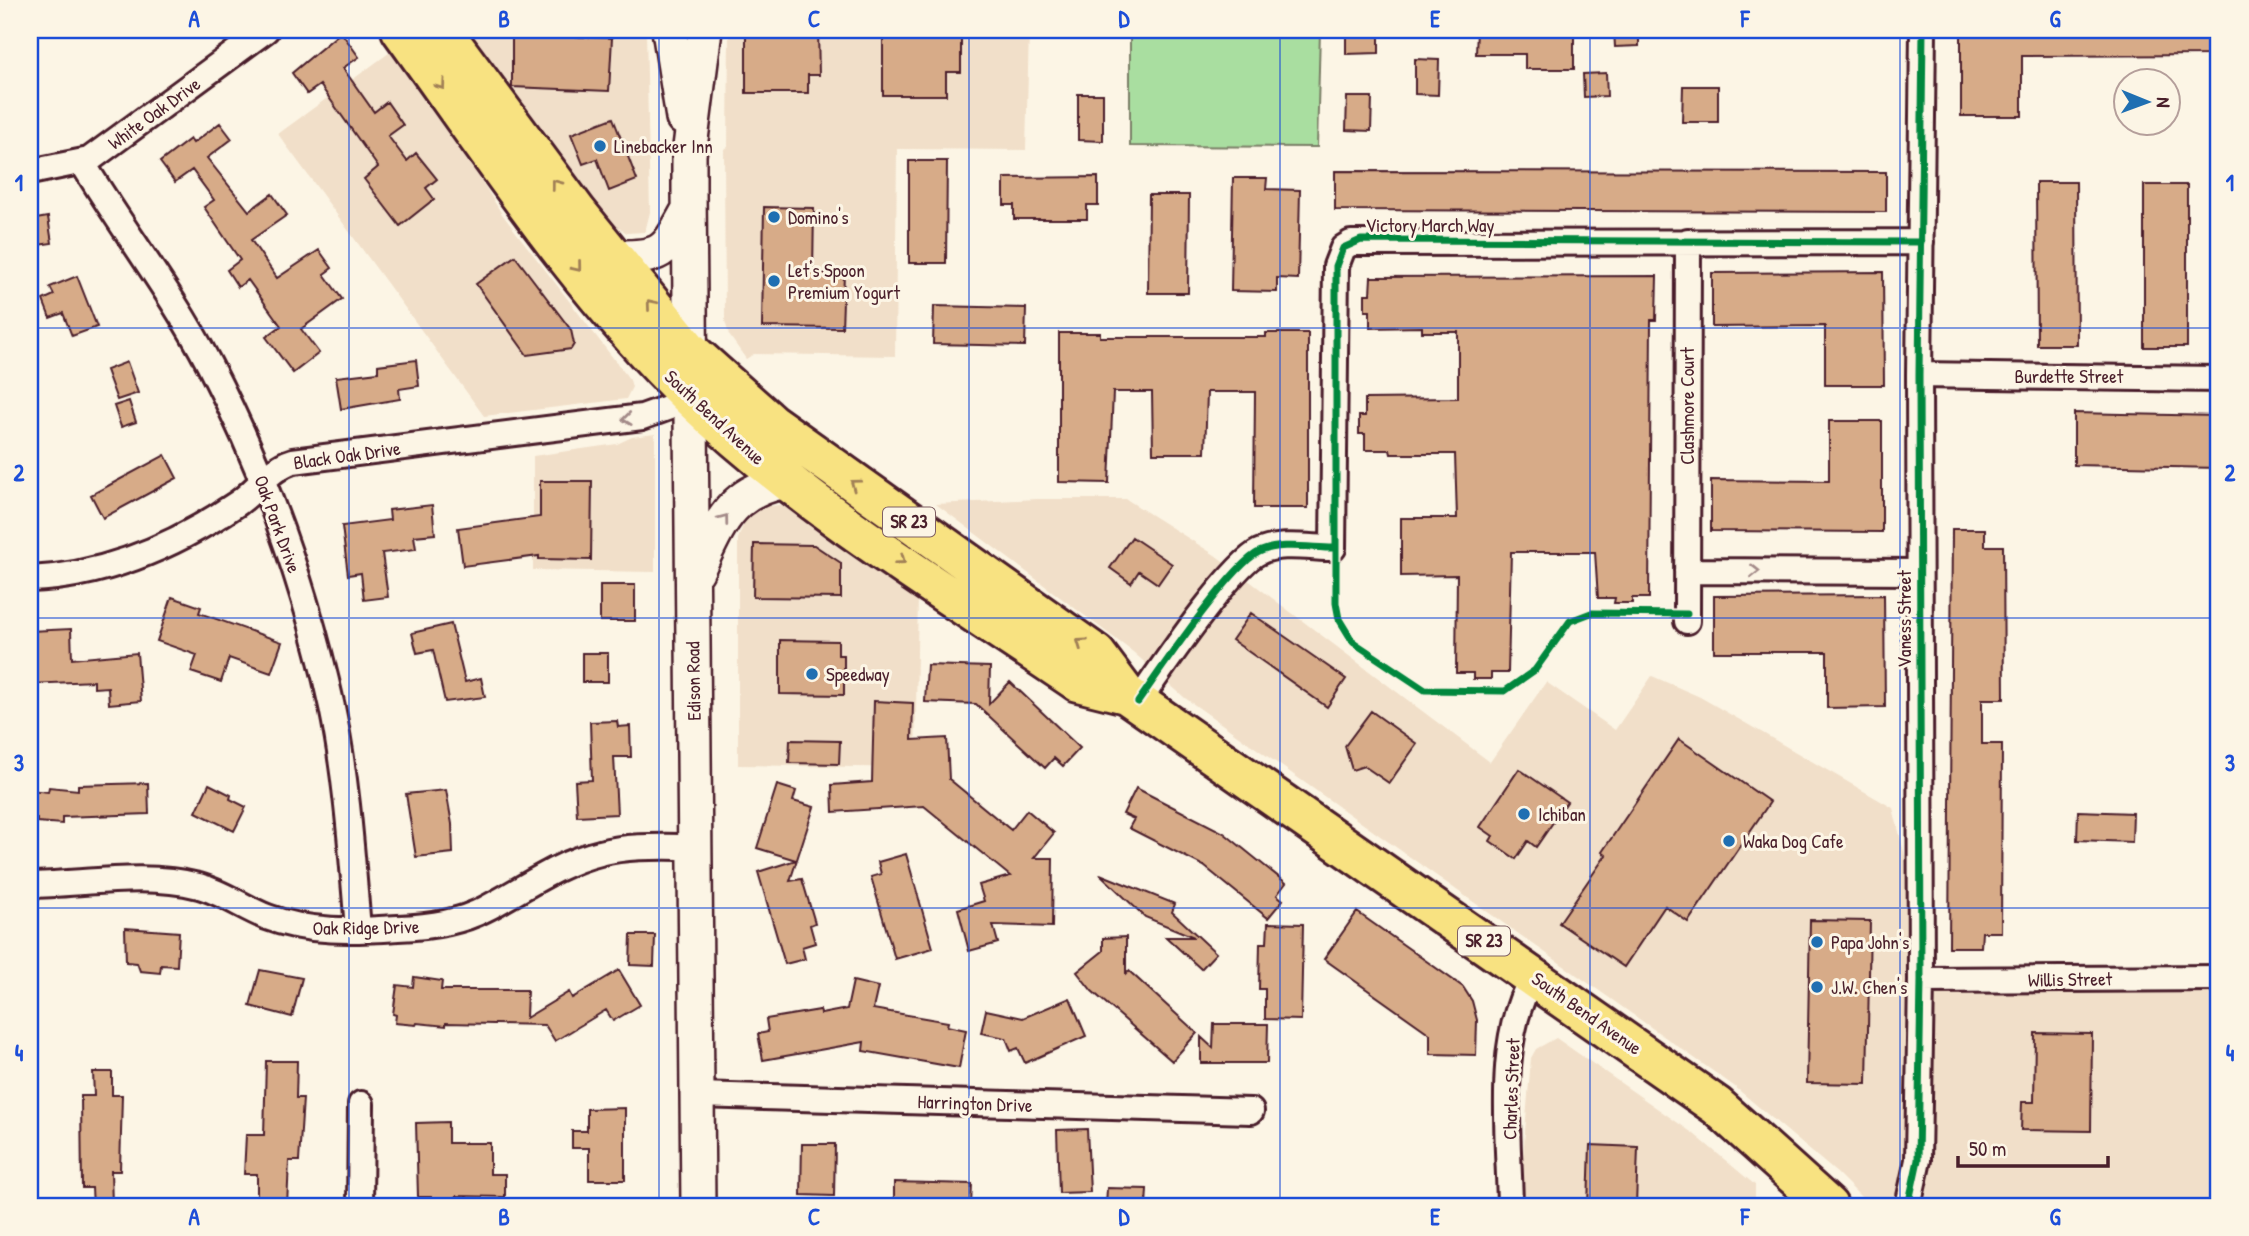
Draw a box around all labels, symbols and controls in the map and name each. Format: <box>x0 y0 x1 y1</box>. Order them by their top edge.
text: A <box>188 3 200 34</box>
text: B <box>498 3 510 34</box>
text: C <box>808 3 820 34</box>
text: D <box>1119 3 1131 34</box>
text: E <box>1430 3 1441 34</box>
text: F <box>1740 3 1751 34</box>
text: G <box>2049 3 2061 34</box>
north arrow <box>2112 66 2182 136</box>
street label: White Oak Drive <box>102 70 206 155</box>
one-way arrow <box>433 77 445 90</box>
text: N <box>2151 97 2177 108</box>
place label: Linebacker Inn <box>614 133 713 159</box>
marker: Linebacker Inn <box>592 138 608 154</box>
text: 1 <box>15 167 23 198</box>
text: 1 <box>2226 167 2234 198</box>
one-way arrow <box>552 180 564 192</box>
place label: Domino's <box>788 204 849 230</box>
marker: Domino's <box>766 209 782 225</box>
street label: Victory March Way <box>1365 212 1495 238</box>
place label: Let's Spoon Premium Yogurt <box>788 257 901 305</box>
one-way arrow <box>569 259 581 272</box>
marker: Let's Spoon Premium Yogurt <box>766 273 782 289</box>
one-way arrow <box>647 300 659 313</box>
street label: Clashmore Court <box>1674 347 1700 465</box>
street label: Burdette Street <box>2015 363 2124 389</box>
street label: South Bend Avenue <box>659 364 771 471</box>
one-way arrow <box>621 412 633 427</box>
street label: Black Oak Drive <box>292 435 403 475</box>
text: 2 <box>14 457 25 488</box>
text: 2 <box>2225 457 2236 488</box>
street label: Oak Park Drive <box>248 472 308 577</box>
one-way arrow <box>850 480 863 492</box>
road number: SR 23 <box>883 508 935 536</box>
one-way arrow <box>716 515 729 527</box>
one-way arrow <box>893 552 906 565</box>
one-way arrow <box>1750 563 1761 579</box>
street label: Vaness Street <box>1891 570 1917 668</box>
one-way arrow <box>1076 639 1089 651</box>
street label: Edison Road <box>679 641 707 721</box>
place label: Speedway <box>826 661 890 687</box>
marker: Speedway <box>804 666 820 682</box>
text: 3 <box>14 747 24 778</box>
text: 3 <box>2225 747 2235 778</box>
place label: Ichiban <box>1538 801 1586 827</box>
marker: Ichiban <box>1516 806 1532 822</box>
place label: Waka Dog Cafe <box>1743 828 1844 854</box>
marker: Waka Dog Cafe <box>1721 833 1737 849</box>
street label: Oak Ridge Drive <box>312 913 420 941</box>
road number: SR 23 <box>1458 926 1510 956</box>
place label: Papa John's <box>1831 929 1909 955</box>
marker: Papa John's <box>1809 934 1825 950</box>
street label: South Bend Avenue <box>1527 965 1647 1061</box>
street label: Willis Street <box>2028 965 2113 993</box>
place label: J.W. Chen's <box>1831 974 1907 1000</box>
marker: J.W. Chen's <box>1809 979 1825 995</box>
text: 4 <box>15 1037 24 1068</box>
street label: Charles Street <box>1496 1037 1526 1140</box>
text: 4 <box>2226 1037 2235 1068</box>
street label: Harrington Drive <box>917 1088 1033 1118</box>
scale bar <box>1958 1124 2109 1168</box>
text: 50 m <box>1969 1134 2006 1163</box>
text: A <box>188 1201 200 1232</box>
text: B <box>498 1201 510 1232</box>
text: C <box>808 1201 820 1232</box>
text: D <box>1119 1201 1131 1232</box>
text: E <box>1430 1201 1441 1232</box>
text: F <box>1740 1201 1751 1232</box>
text: G <box>2049 1201 2061 1232</box>

